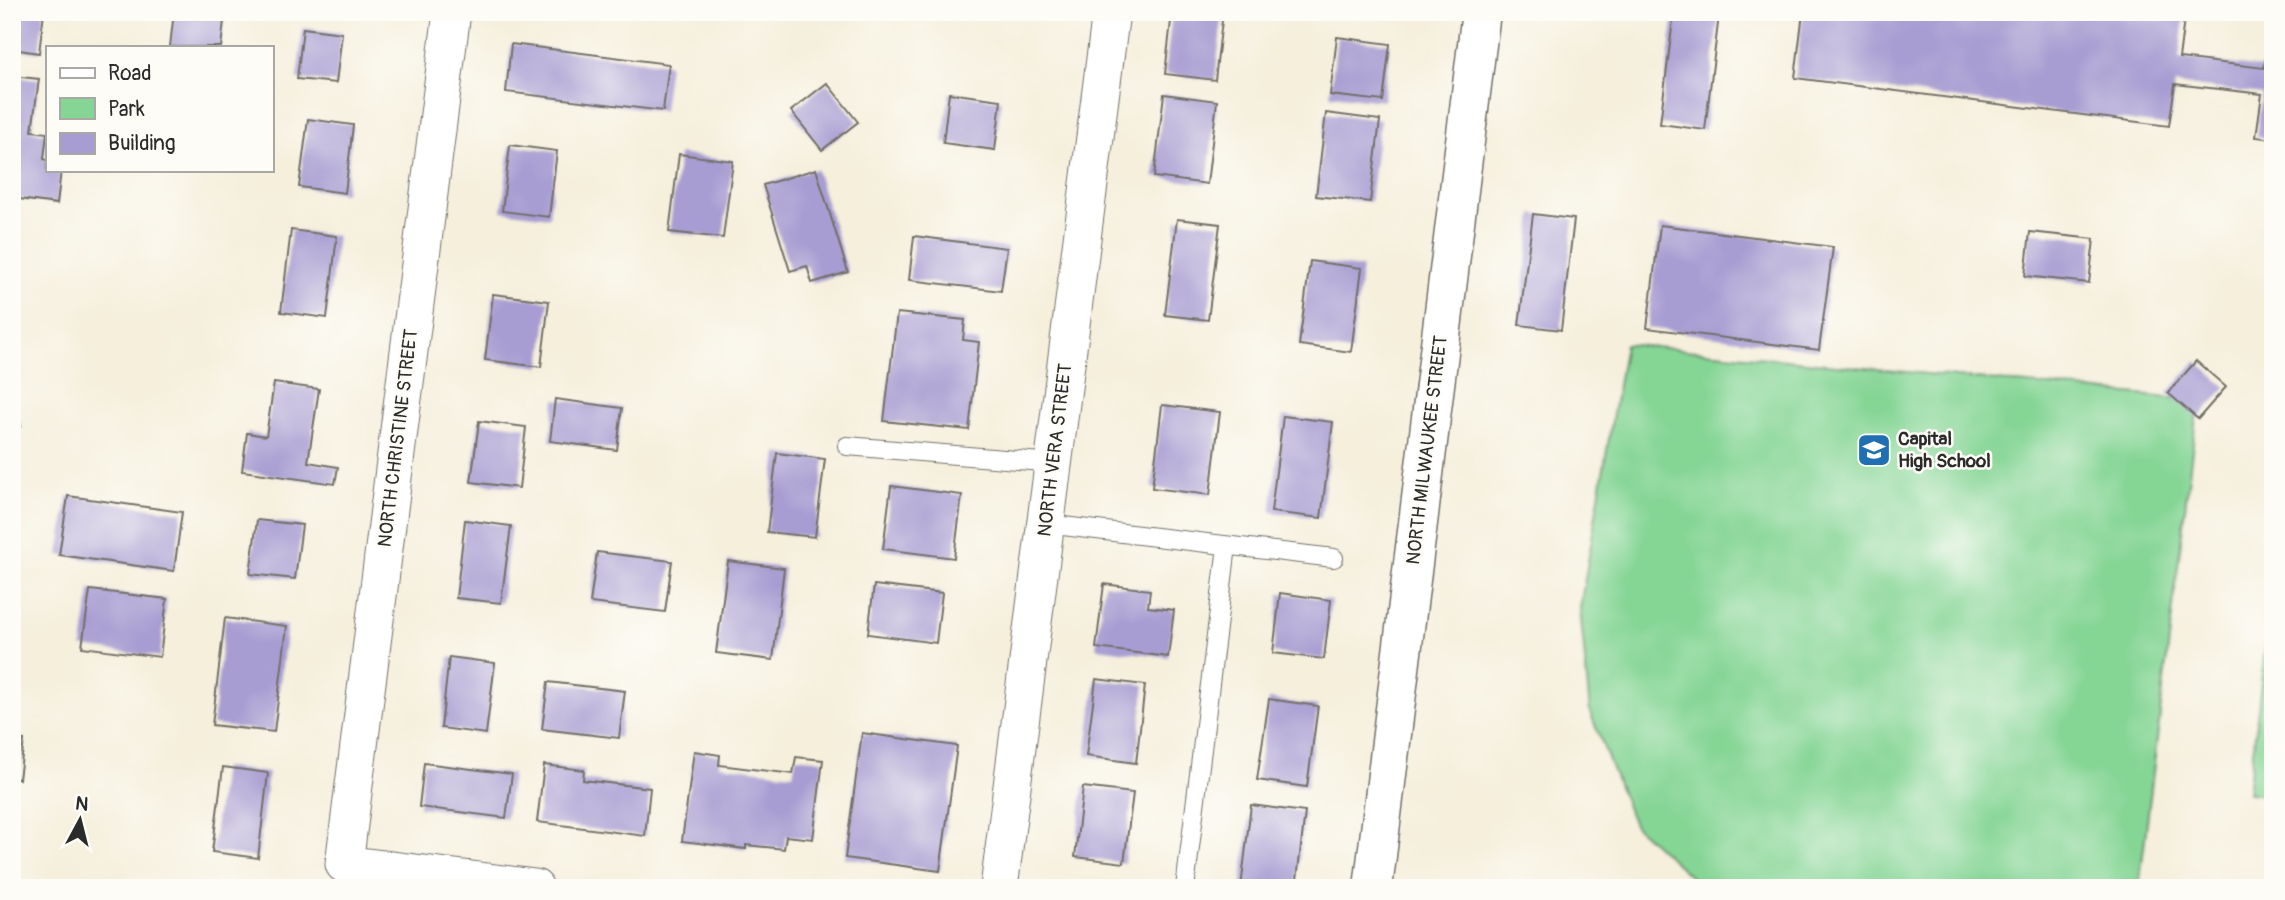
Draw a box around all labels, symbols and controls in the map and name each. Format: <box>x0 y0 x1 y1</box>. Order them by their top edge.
legend <box>46 46 273 172</box>
text: Road <box>108 60 152 87</box>
text: Park <box>108 96 145 123</box>
text: Building <box>108 130 175 157</box>
street label: NORTH CHRISTINE STREET <box>373 328 423 548</box>
street label: NORTH MILWAUKEE STREET <box>1401 334 1453 566</box>
street label: NORTH VERA STREET <box>1032 362 1078 538</box>
place label: Capital High School <box>1898 427 1991 473</box>
school or university icon: Capital High School <box>1855 431 1893 469</box>
north arrow <box>46 785 116 855</box>
text: N <box>74 791 90 817</box>

